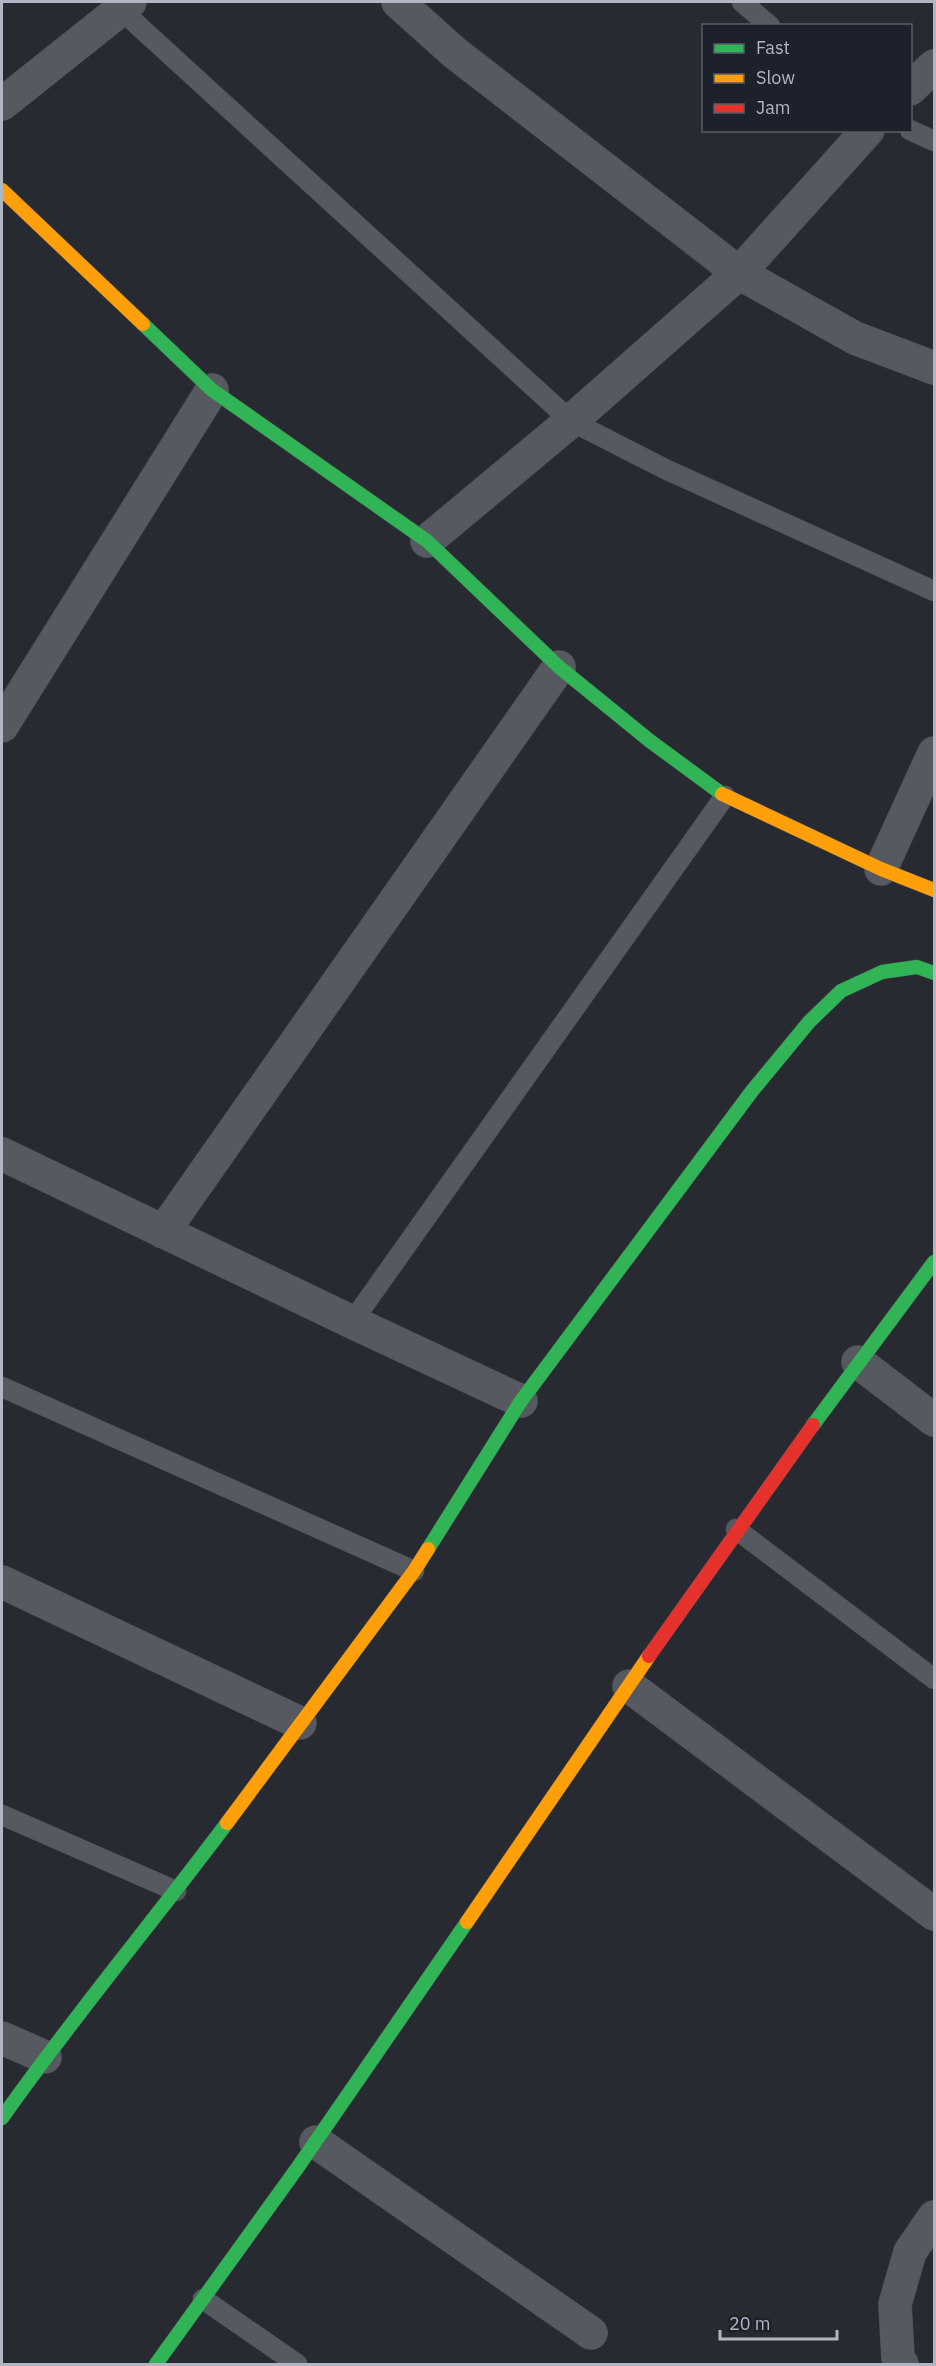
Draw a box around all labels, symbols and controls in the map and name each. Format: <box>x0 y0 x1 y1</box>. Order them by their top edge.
legend <box>702 24 912 132</box>
text: Fast <box>756 36 790 59</box>
text: Slow <box>756 66 795 89</box>
text: Jam <box>756 96 791 119</box>
scale bar <box>720 2303 837 2341</box>
text: 20 m <box>729 2312 771 2335</box>

